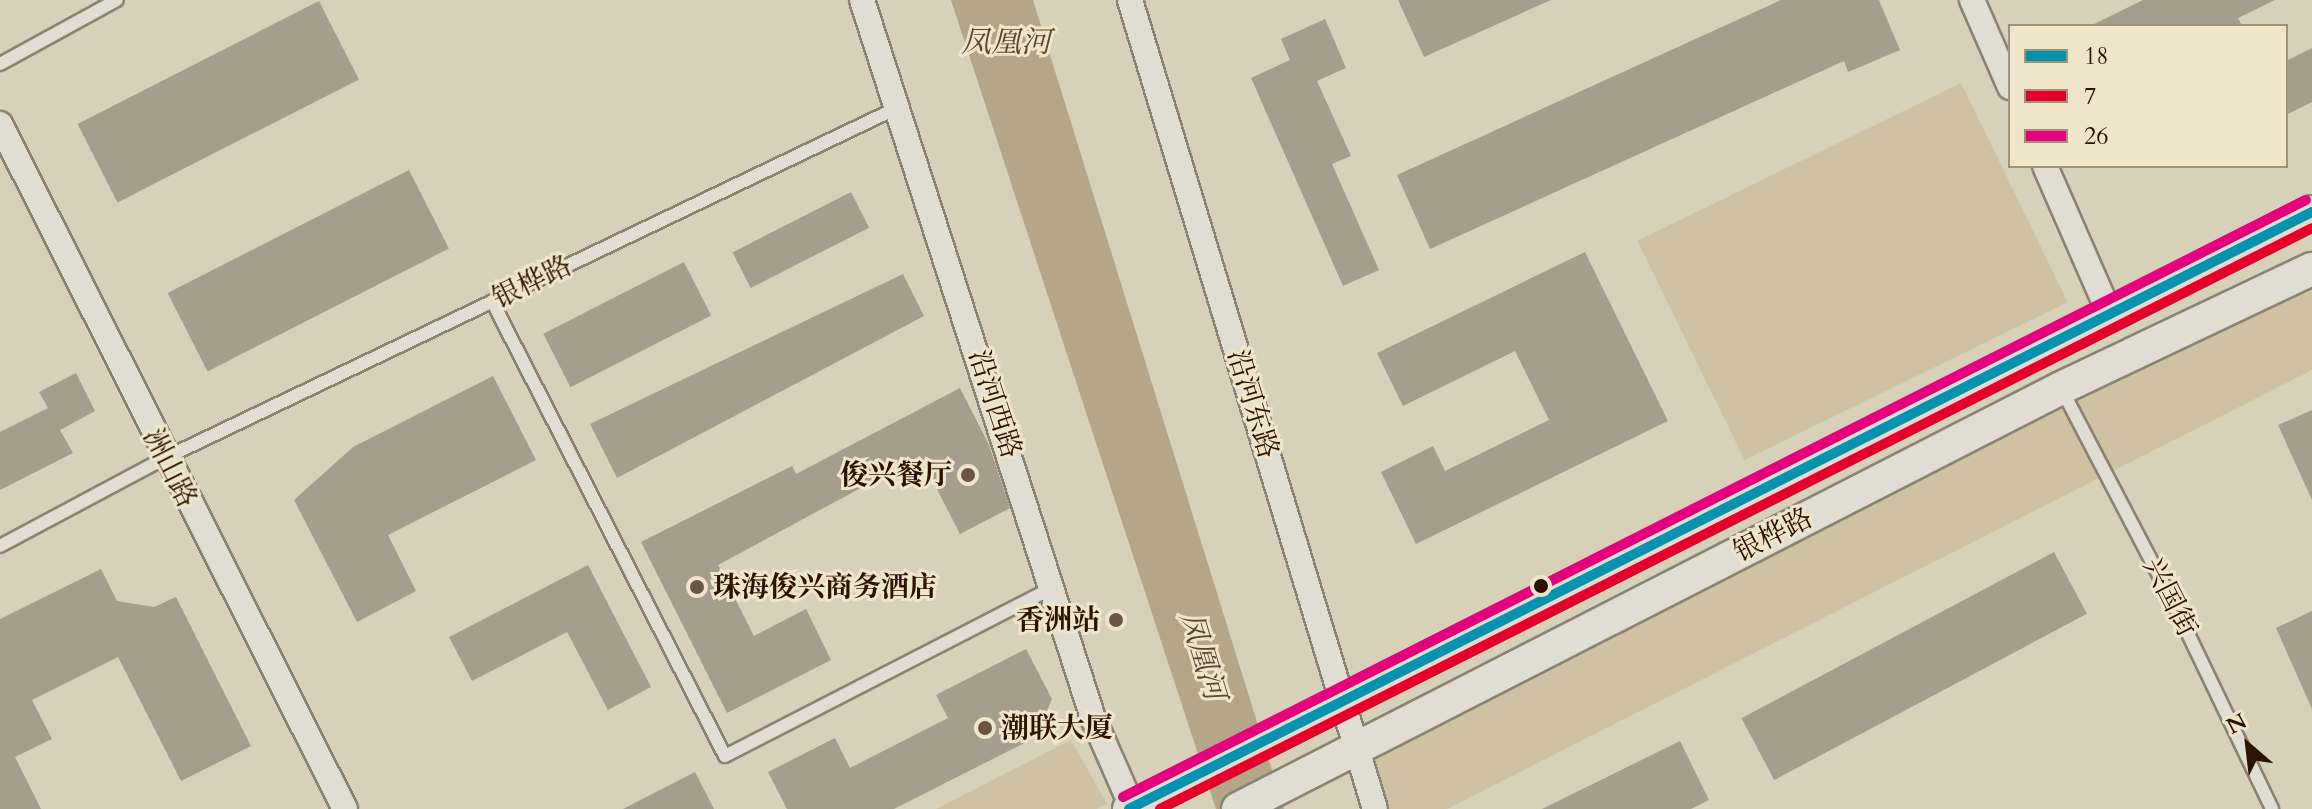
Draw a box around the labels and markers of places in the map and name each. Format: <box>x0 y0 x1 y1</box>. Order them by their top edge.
place label: 俊兴餐厅 <box>840 458 952 492</box>
marker: 俊兴餐厅 <box>959 466 977 484</box>
place label: 珠海俊兴商务酒店 <box>713 570 937 604</box>
marker: 珠海俊兴商务酒店 <box>688 578 706 596</box>
unlabelled marker <box>1533 578 1549 594</box>
place label: 香洲站 <box>1016 603 1100 637</box>
marker: 香洲站 <box>1107 611 1125 629</box>
place label: 潮联大厦 <box>1001 711 1113 745</box>
marker: 潮联大厦 <box>976 719 994 737</box>

